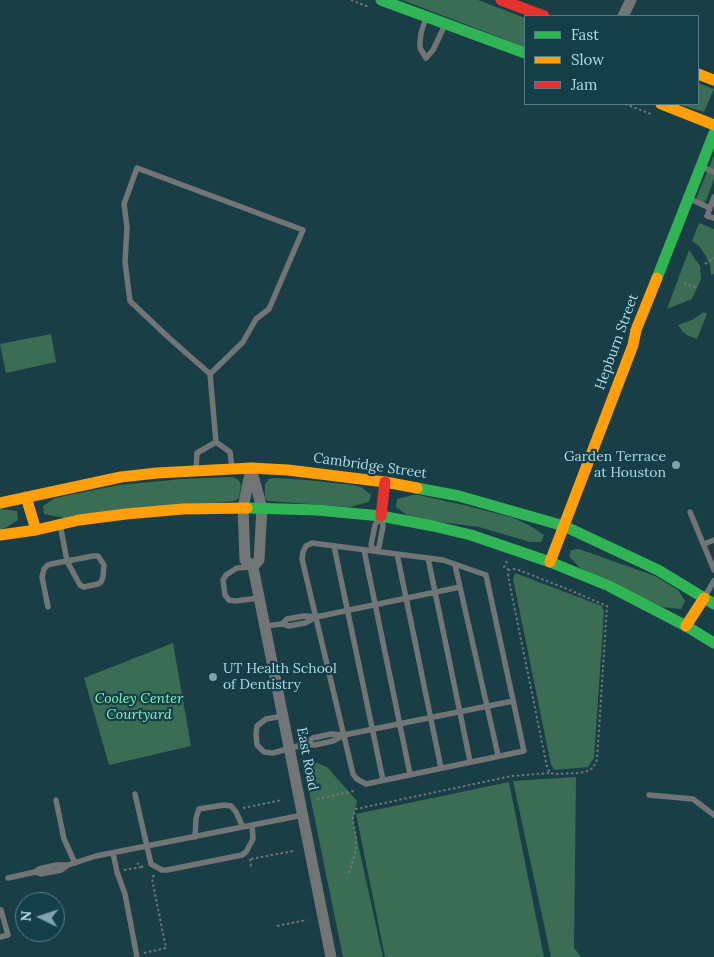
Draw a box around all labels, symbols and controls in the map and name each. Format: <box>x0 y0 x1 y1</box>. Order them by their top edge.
legend <box>524 15 699 105</box>
text: Fast <box>571 25 599 44</box>
text: Slow <box>571 50 604 69</box>
text: Jam <box>571 75 598 94</box>
street label: Hepburn Street <box>592 292 642 392</box>
place label: Garden Terrace at Houston <box>564 449 666 482</box>
street label: Cambridge Street <box>312 450 428 482</box>
marker: Garden Terrace at Houston <box>670 459 682 471</box>
place label: UT Health School of Dentistry <box>223 661 337 694</box>
marker: UT Health School of Dentistry <box>207 671 219 683</box>
park label: Cooley Center Courtyard <box>95 691 183 724</box>
street label: East Road <box>293 726 321 792</box>
north arrow <box>15 892 65 942</box>
text: N <box>17 910 35 922</box>

